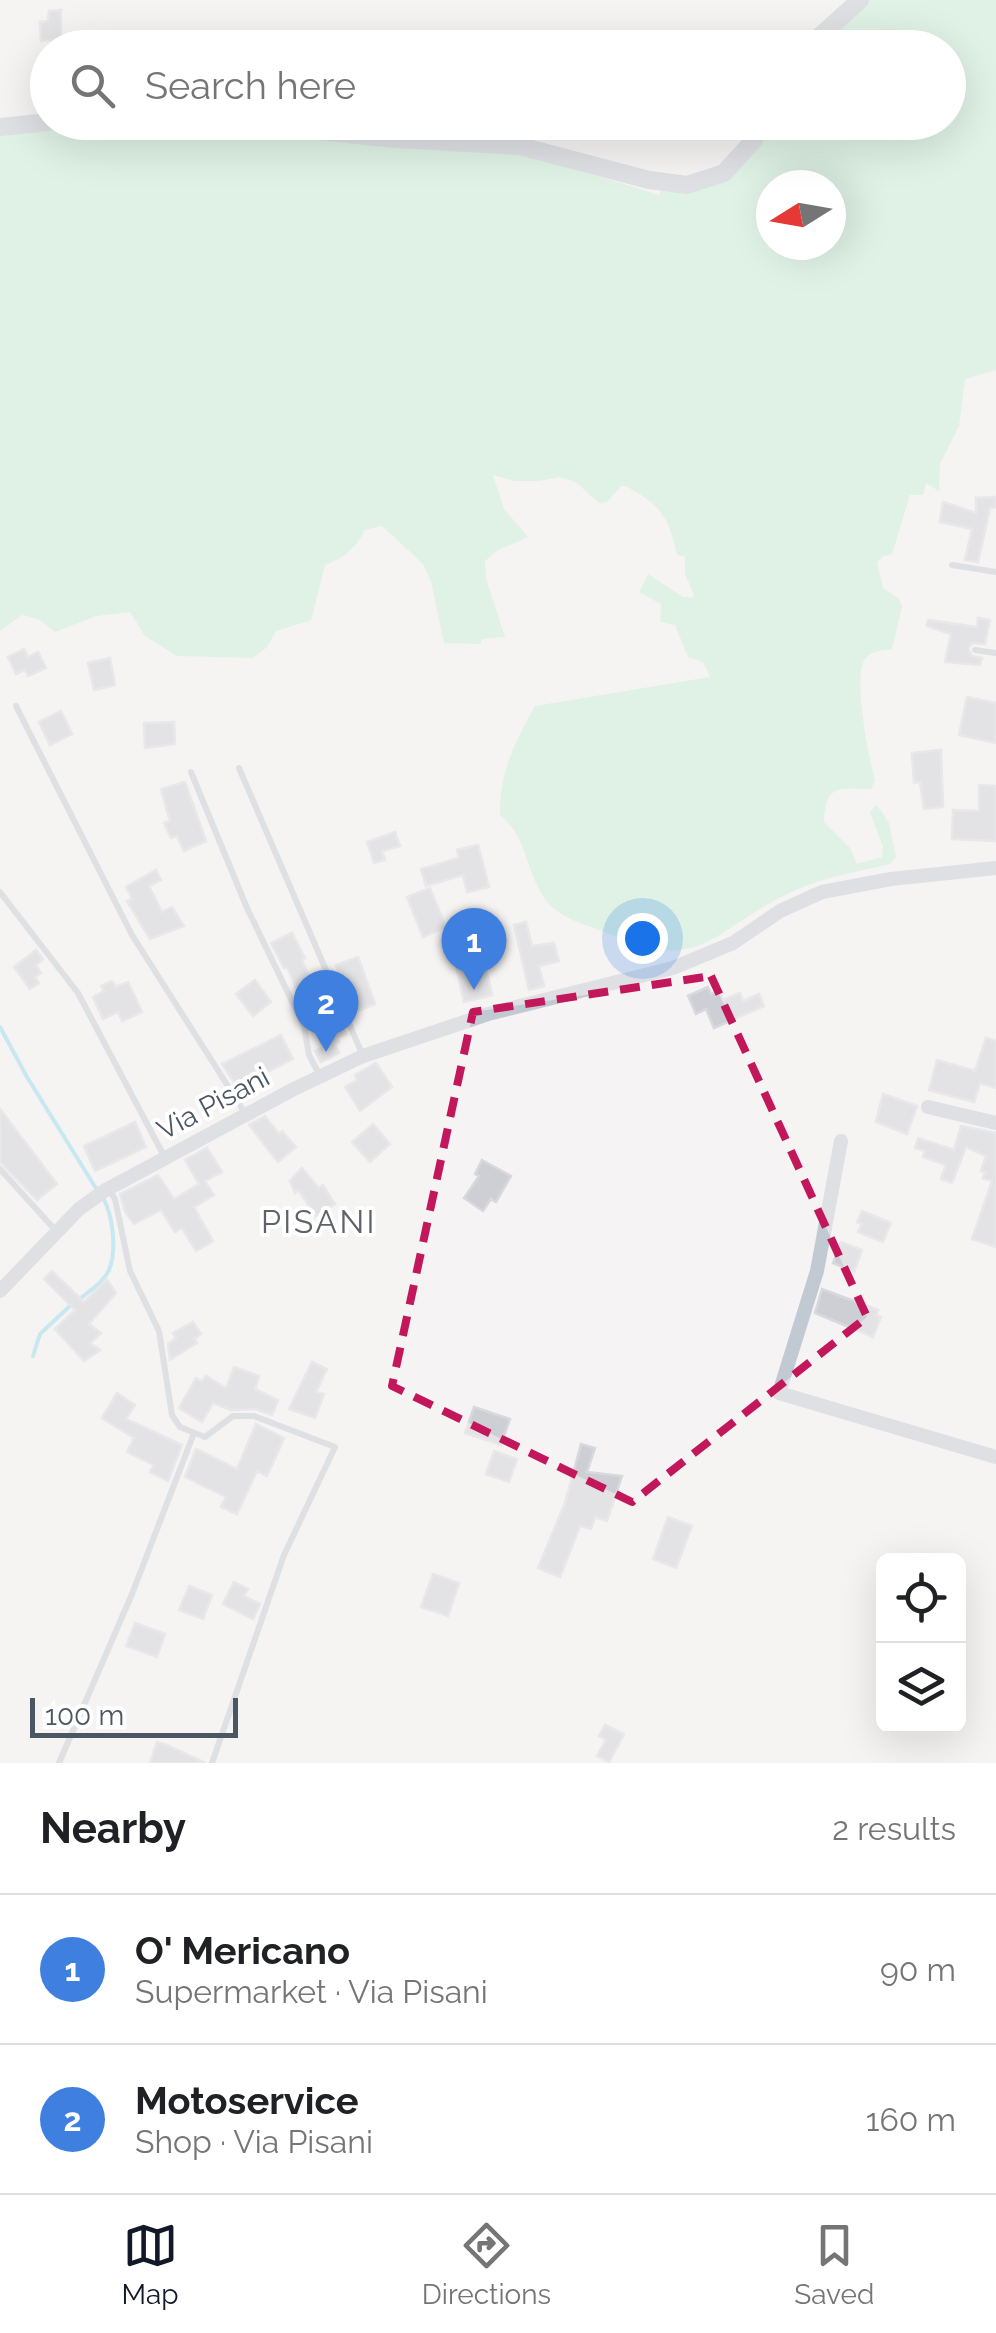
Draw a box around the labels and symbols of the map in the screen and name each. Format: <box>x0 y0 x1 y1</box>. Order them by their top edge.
north arrow <box>756 170 846 260</box>
pin: 1 <box>442 908 506 990</box>
your location <box>617 913 668 964</box>
pin: 2 <box>294 970 358 1052</box>
street label: Via Pisani <box>152 1060 275 1147</box>
district label: PISANI <box>261 1203 377 1240</box>
scale bar <box>30 1693 238 1738</box>

